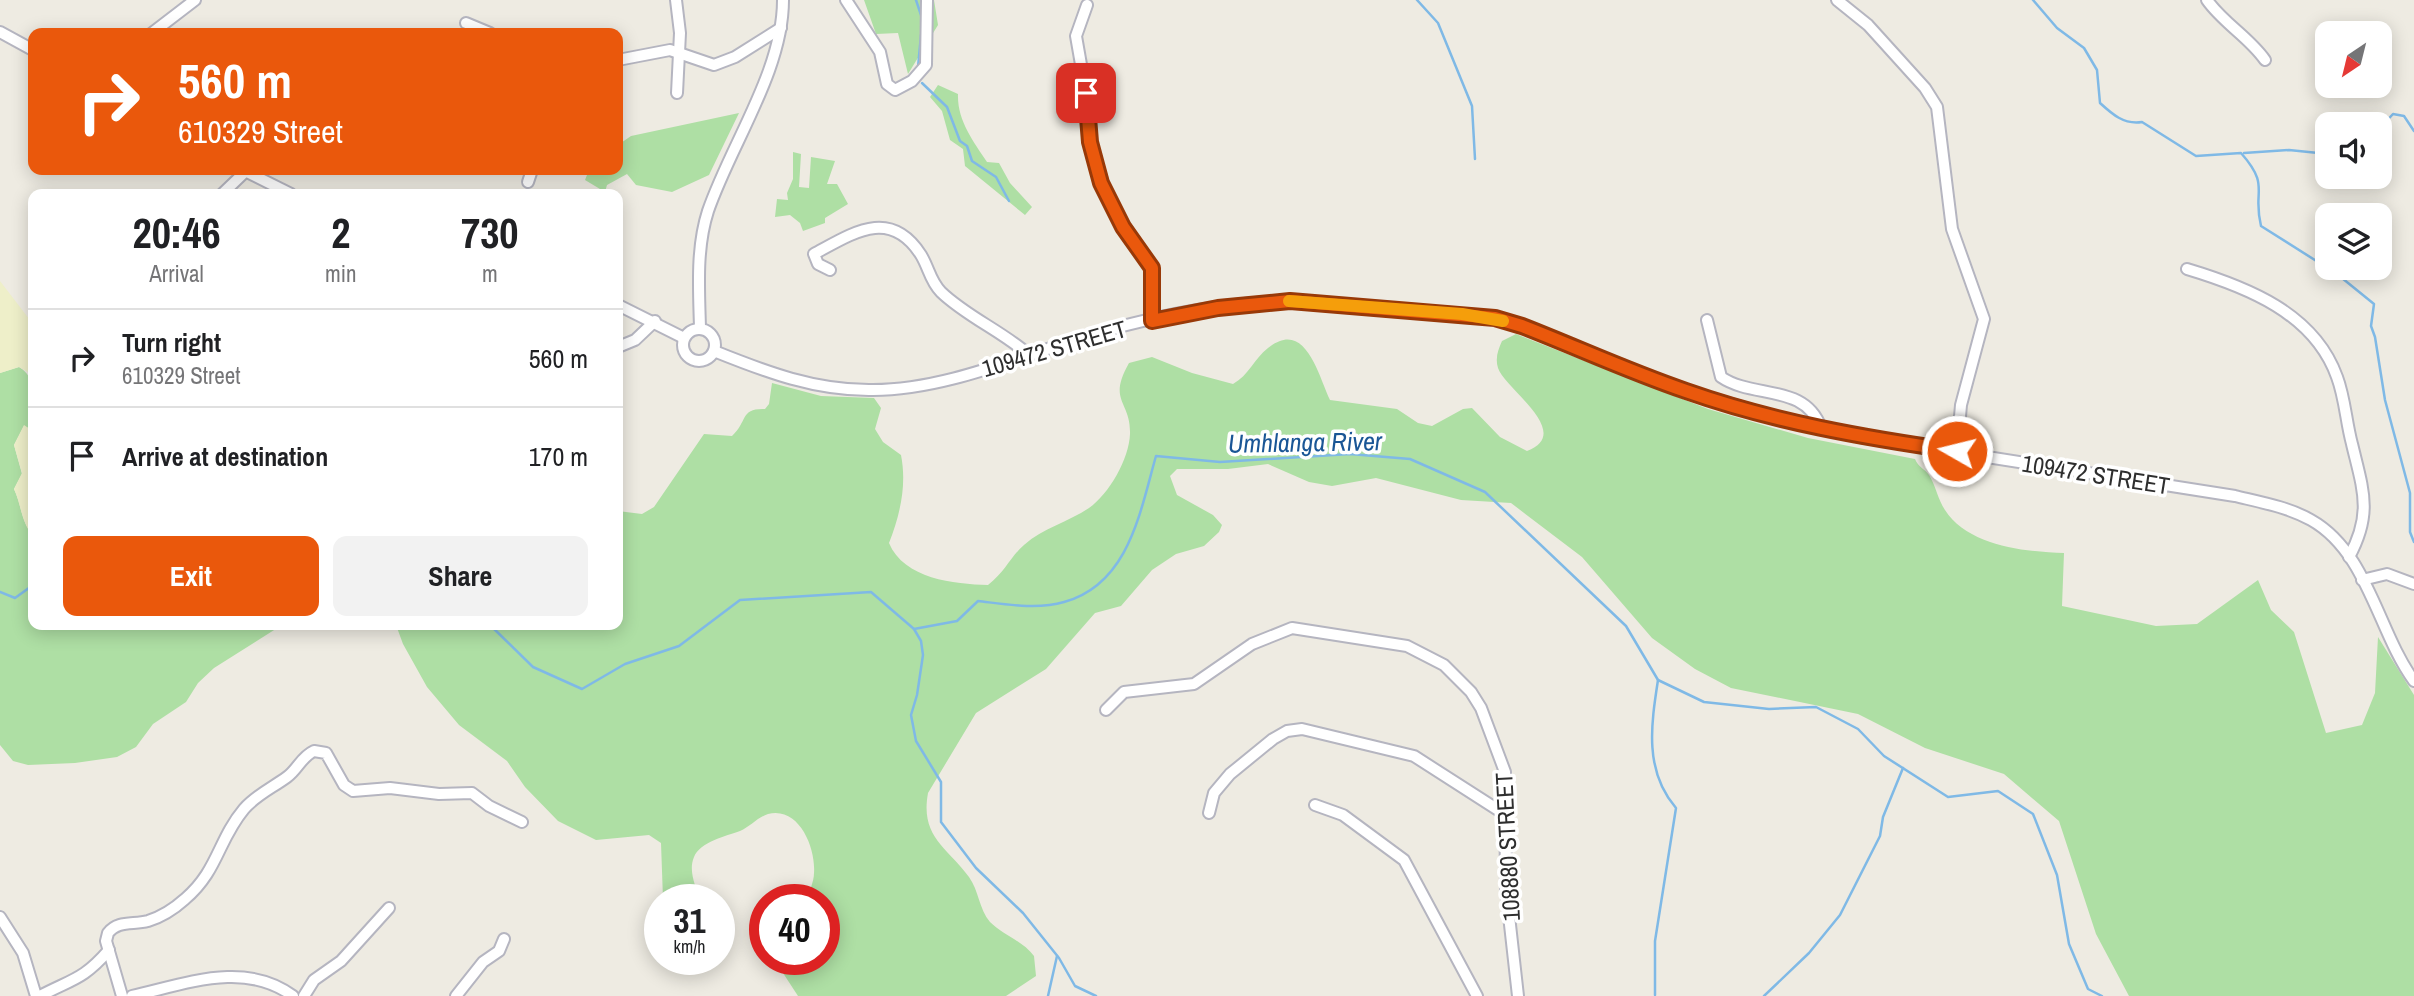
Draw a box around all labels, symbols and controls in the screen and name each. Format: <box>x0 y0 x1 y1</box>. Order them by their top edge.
north arrow <box>2315 21 2392 98</box>
map controls <box>2315 21 2392 280</box>
text: 560 m <box>178 47 292 113</box>
icon: right <box>63 56 154 147</box>
pin <box>1056 63 1116 123</box>
icon: arrive <box>1067 74 1105 112</box>
text: 610329 Street <box>178 110 343 153</box>
button: sound <box>2315 112 2392 189</box>
button: layers <box>2315 203 2392 280</box>
text: 20:46 <box>133 205 221 261</box>
text: 2 <box>331 205 350 261</box>
text: 730 <box>461 205 519 261</box>
text: Arrival <box>149 258 204 289</box>
text: min <box>325 258 357 289</box>
text: m <box>482 258 498 289</box>
street label: 109472 STREET <box>978 312 1130 384</box>
text: Turn right <box>122 325 221 360</box>
icon: right <box>63 339 101 377</box>
text: 560 m <box>529 341 588 376</box>
text: 610329 Street <box>122 360 241 391</box>
position arrow <box>1920 414 1994 488</box>
water label: Umhlanga River <box>1228 423 1383 461</box>
icon: arrive <box>63 437 101 475</box>
text: Arrive at destination <box>122 439 328 474</box>
text: 170 m <box>529 439 588 474</box>
street label: 109472 STREET <box>2020 447 2172 501</box>
button: Exit <box>63 536 319 616</box>
button: Share <box>333 536 588 616</box>
street label: 108880 STREET <box>1487 772 1527 922</box>
speed limit sign: 40 <box>749 884 840 975</box>
text: 31 <box>674 897 705 944</box>
text: km/h <box>674 934 706 959</box>

